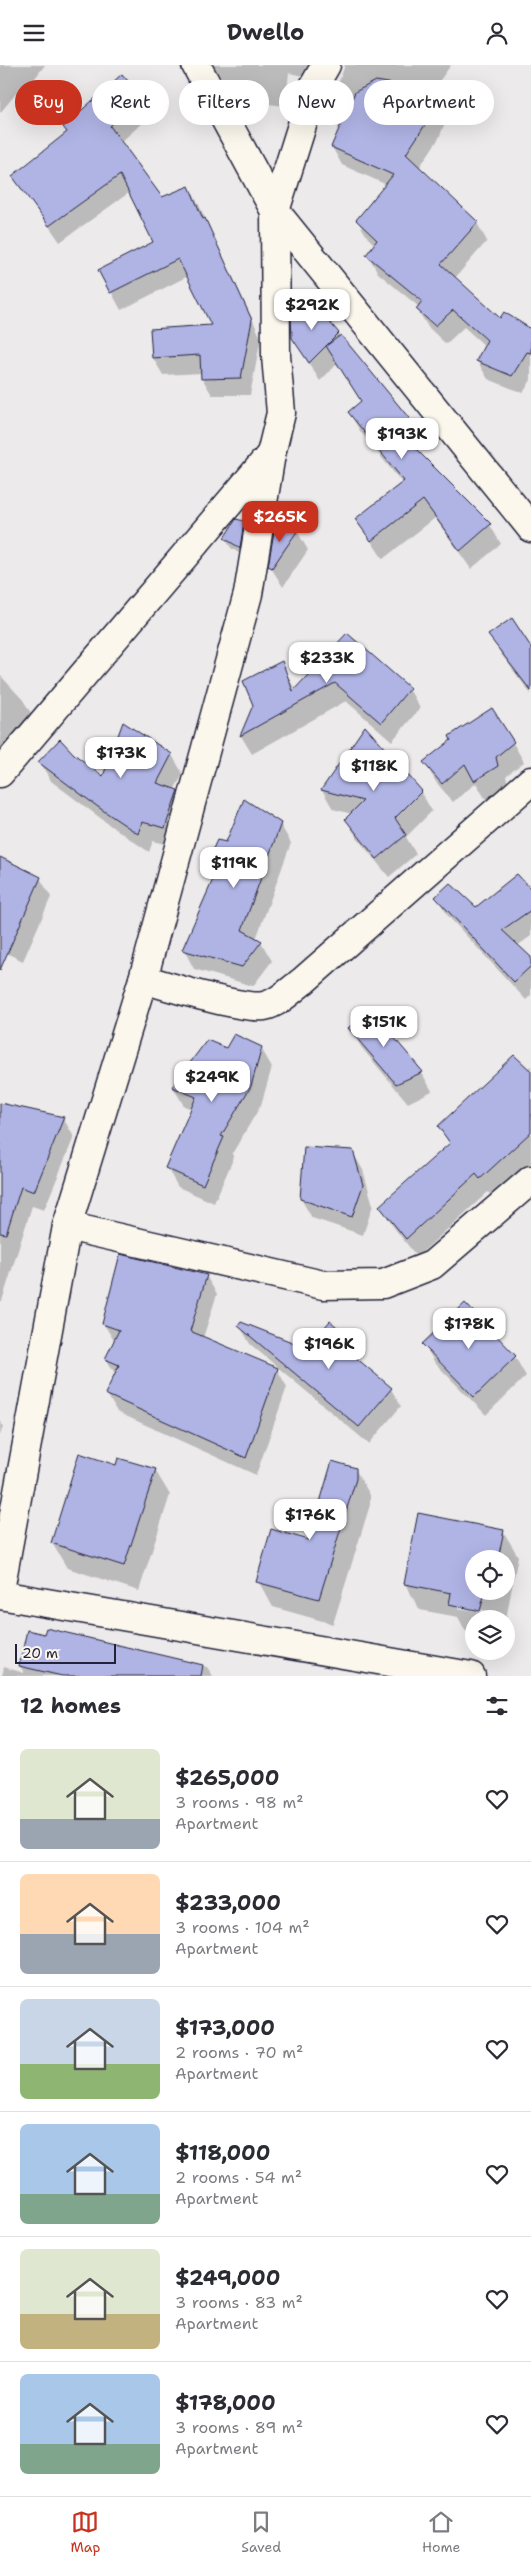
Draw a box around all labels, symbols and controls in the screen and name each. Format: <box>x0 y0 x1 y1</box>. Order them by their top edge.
text: Dwello <box>227 18 304 47</box>
icon: menu <box>20 19 48 47</box>
icon: person <box>483 19 511 47</box>
chip: Buy <box>15 80 82 125</box>
chip: Rent <box>92 80 169 125</box>
chip: Filters <box>179 80 269 125</box>
chip: New <box>279 80 354 125</box>
chip: Apartment <box>364 80 494 125</box>
pin: $292K <box>277 289 347 331</box>
text: $292K <box>285 294 339 315</box>
pin: $193K <box>367 417 437 460</box>
text: $193K <box>377 423 427 444</box>
pin: $265K <box>245 501 315 543</box>
text: $265K <box>253 506 307 527</box>
pin: $233K <box>292 641 362 684</box>
text: $233K <box>300 647 354 668</box>
pin: $173K <box>86 737 156 779</box>
text: $173K <box>96 742 146 763</box>
pin: $118K <box>339 749 409 792</box>
text: $118K <box>351 755 397 776</box>
pin: $119K <box>199 847 269 889</box>
text: $119K <box>211 852 257 873</box>
pin: $151K <box>349 1005 419 1048</box>
text: $151K <box>361 1011 407 1032</box>
pin: $249K <box>177 1061 247 1103</box>
text: $249K <box>185 1066 239 1087</box>
pin: $178K <box>434 1307 504 1350</box>
text: $178K <box>444 1313 494 1334</box>
pin: $196K <box>294 1327 364 1370</box>
text: $196K <box>304 1333 354 1354</box>
pin: $176K <box>275 1499 345 1541</box>
text: $176K <box>285 1504 335 1525</box>
map controls <box>465 1550 515 1660</box>
button: locate <box>465 1550 515 1600</box>
button: layers <box>465 1610 515 1660</box>
scale bar <box>15 1641 116 1664</box>
text: 20 m <box>22 1644 58 1662</box>
text: 12 homes <box>20 1692 121 1720</box>
icon: filters <box>483 1692 511 1720</box>
text: $265,000 <box>175 1764 279 1792</box>
icon: home <box>60 1769 120 1829</box>
icon: heart <box>483 1785 511 1813</box>
text: 3 rooms · 98 m² <box>175 1792 304 1813</box>
text: Apartment <box>175 1813 258 1834</box>
text: $233,000 <box>175 1889 281 1917</box>
icon: home <box>60 1894 120 1954</box>
icon: heart <box>483 1910 511 1938</box>
text: 3 rooms · 104 m² <box>175 1917 310 1938</box>
text: Apartment <box>175 1938 258 1959</box>
text: $173,000 <box>175 2014 275 2042</box>
icon: home <box>60 2019 120 2079</box>
icon: heart <box>483 2035 511 2063</box>
text: 2 rooms · 70 m² <box>175 2042 303 2063</box>
text: Apartment <box>175 2063 258 2084</box>
text: $118,000 <box>175 2139 270 2167</box>
icon: home <box>60 2144 120 2204</box>
icon: heart <box>483 2160 511 2188</box>
text: 2 rooms · 54 m² <box>175 2167 302 2188</box>
text: Apartment <box>175 2188 258 2209</box>
text: $249,000 <box>175 2264 280 2292</box>
icon: home <box>60 2269 120 2329</box>
icon: heart <box>483 2285 511 2313</box>
text: 3 rooms · 83 m² <box>175 2292 303 2313</box>
text: Apartment <box>175 2313 258 2334</box>
text: $178,000 <box>175 2389 276 2417</box>
icon: home <box>60 2394 120 2454</box>
icon: heart <box>483 2410 511 2438</box>
text: 3 rooms · 89 m² <box>175 2417 303 2438</box>
text: Apartment <box>175 2438 258 2459</box>
tab: Map <box>70 2508 100 2556</box>
tab: Saved <box>241 2508 281 2556</box>
tab: Home <box>422 2508 461 2556</box>

